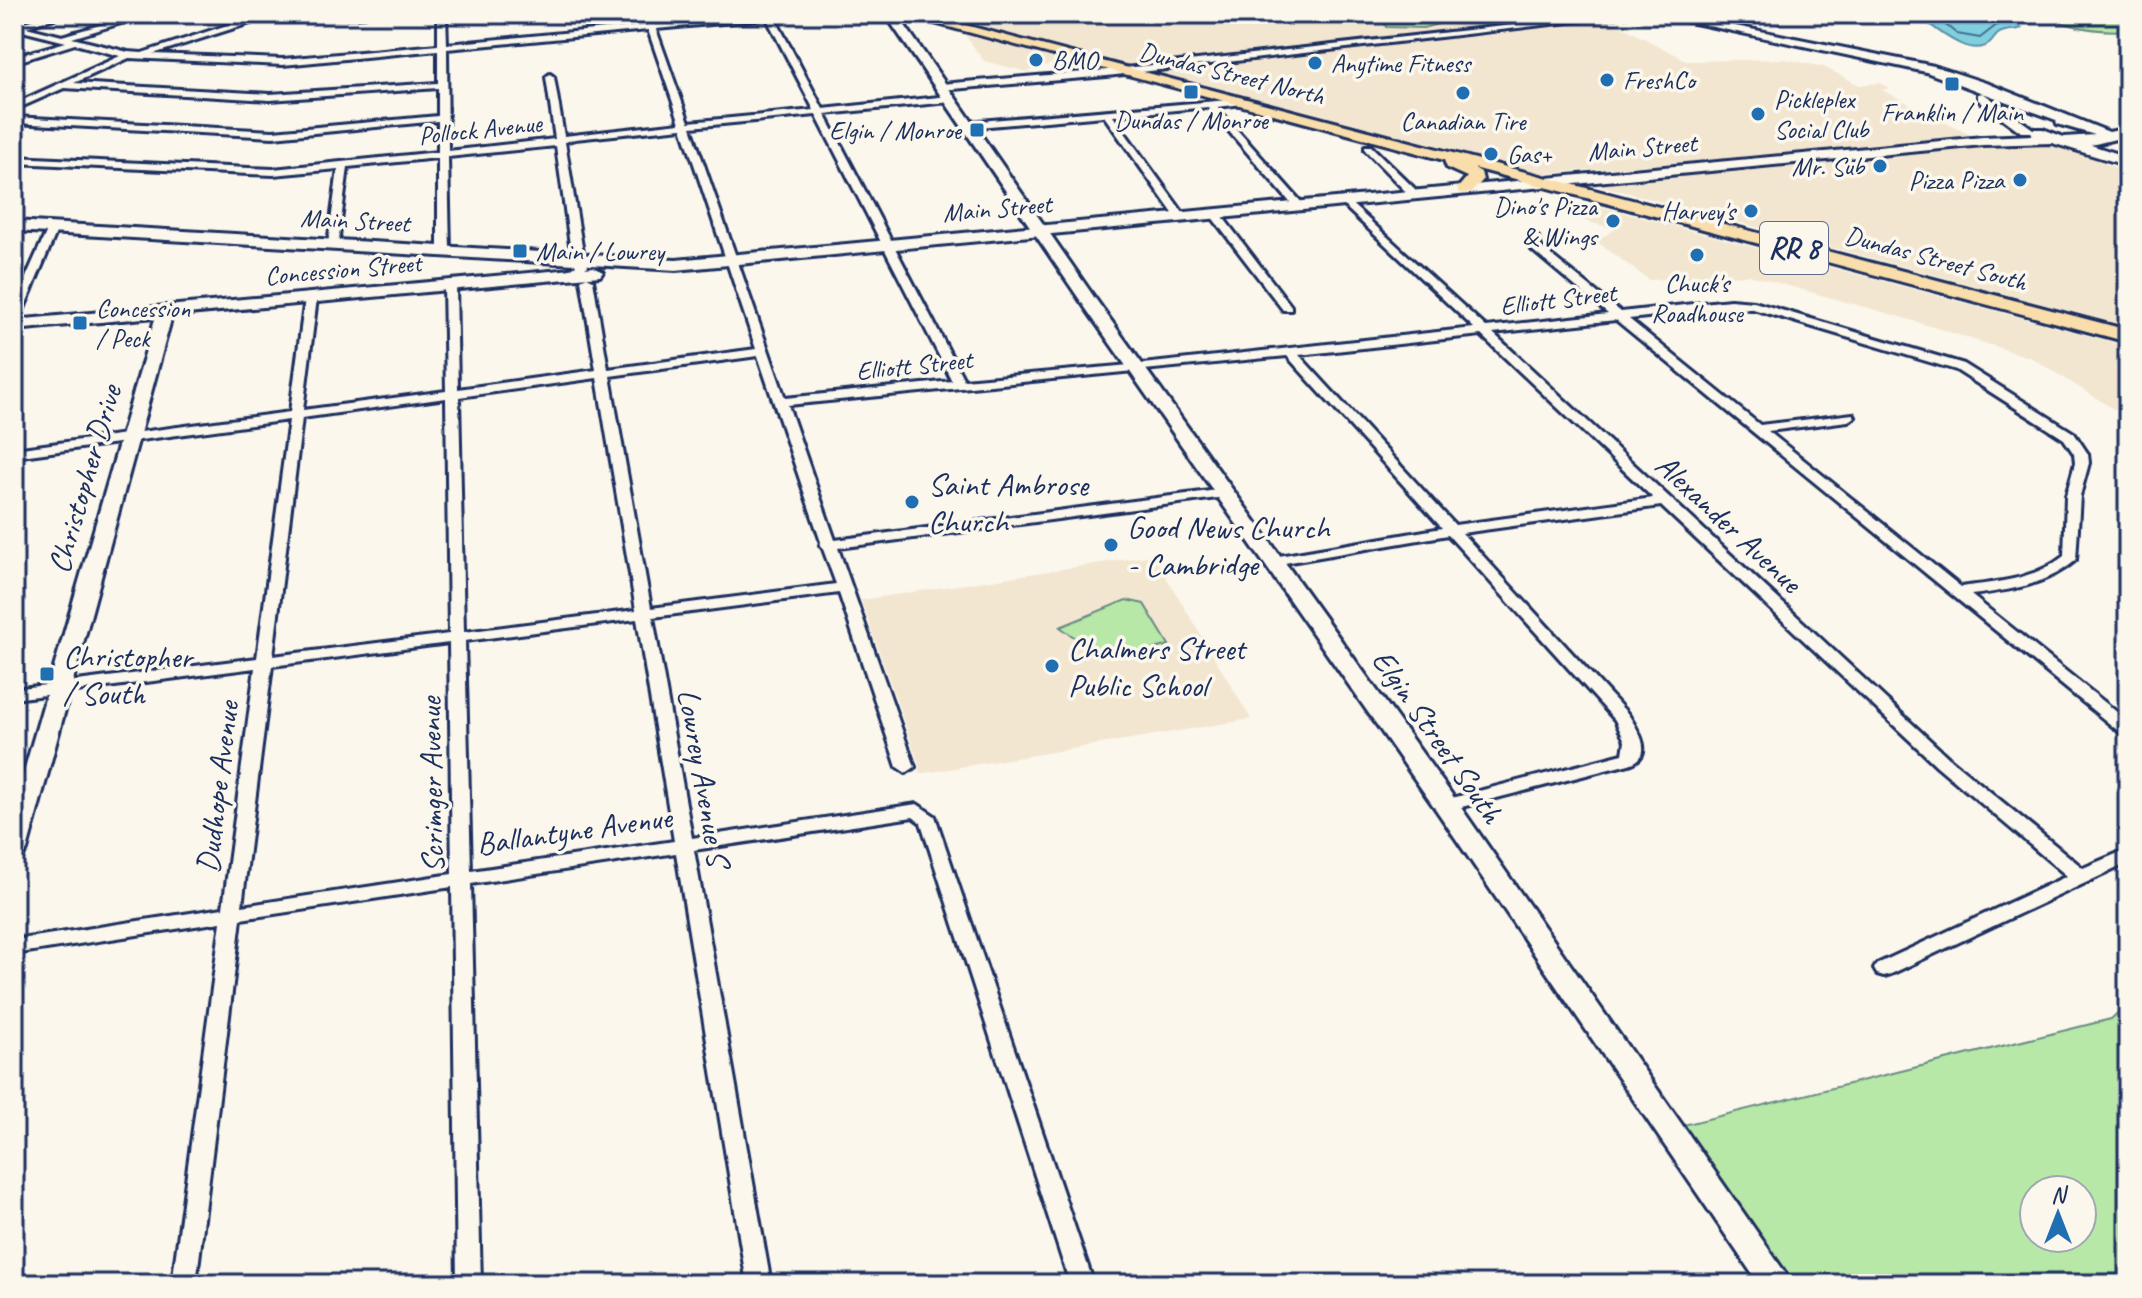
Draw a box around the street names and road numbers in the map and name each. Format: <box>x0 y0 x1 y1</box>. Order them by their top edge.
street label: Dundas Street North <box>1136 35 1329 113</box>
street label: Pollock Avenue <box>417 106 545 152</box>
street label: Main Street <box>1586 126 1700 169</box>
street label: Main Street <box>941 187 1055 230</box>
street label: Main Street <box>300 201 413 240</box>
street label: Dundas Street South <box>1841 218 2032 299</box>
road number: RR 8 <box>1760 222 1828 274</box>
street label: Concession Street <box>264 246 425 293</box>
street label: Elliott Street <box>1498 276 1620 323</box>
street label: Elliott Street <box>855 343 976 388</box>
street label: Christopher Drive <box>38 378 132 578</box>
street label: Alexander Avenue <box>1647 445 1813 604</box>
street label: Elgin Street South <box>1363 641 1513 832</box>
street label: Lowrey Avenue S <box>668 686 740 875</box>
street label: Scrimger Avenue <box>409 694 454 873</box>
street label: Dudhope Avenue <box>187 696 249 875</box>
street label: Ballantyne Avenue <box>474 796 677 864</box>

